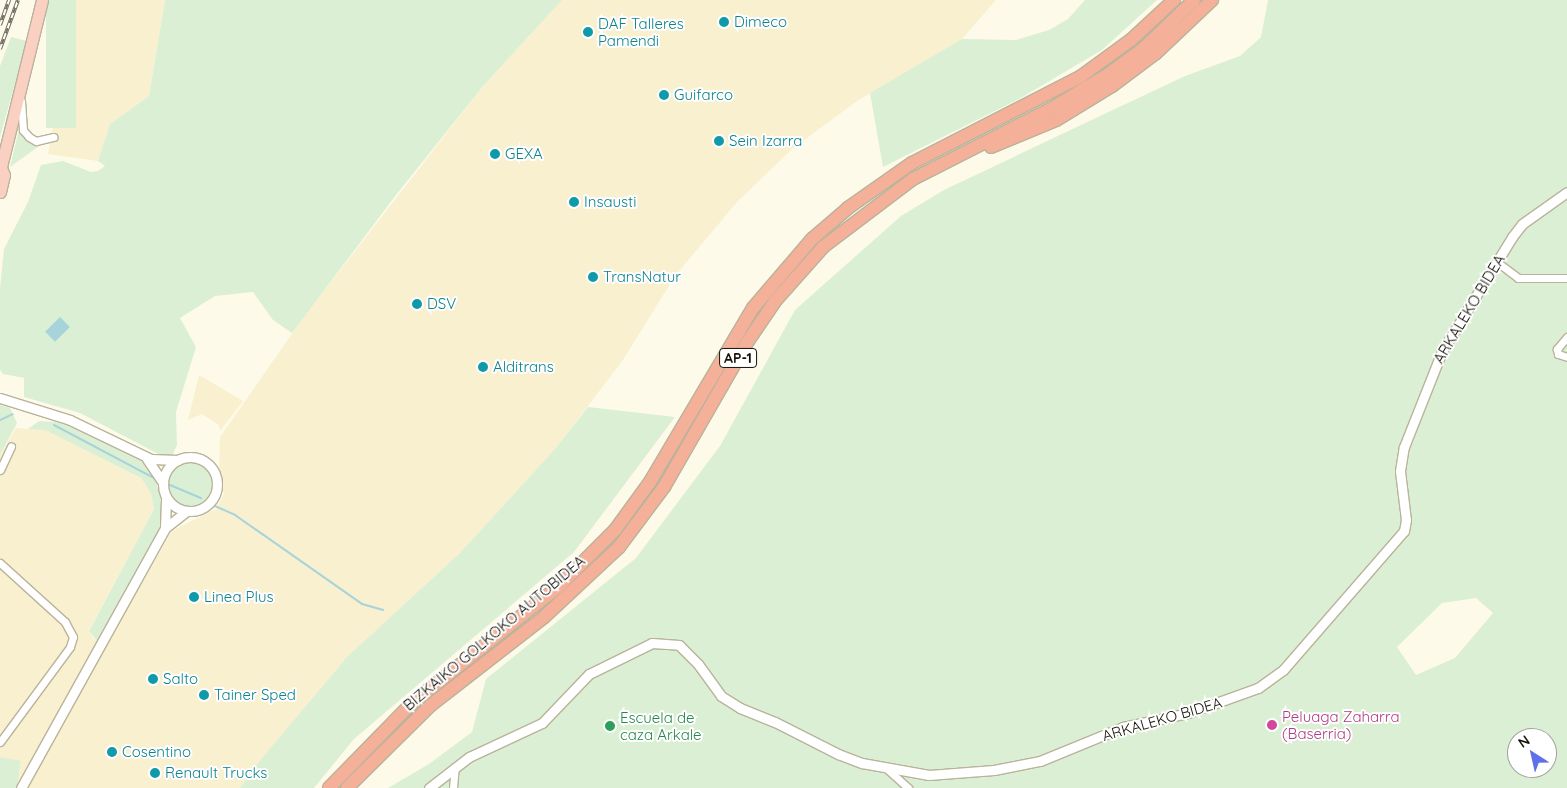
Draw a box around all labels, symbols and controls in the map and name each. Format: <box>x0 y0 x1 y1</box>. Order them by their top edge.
place label: Dimeco <box>734 13 787 31</box>
place label: DAF Talleres Pamendi <box>598 14 684 49</box>
marker: Dimeco <box>718 16 730 28</box>
marker: DAF Talleres Pamendi <box>582 26 594 38</box>
place label: Guifarco <box>674 86 733 104</box>
marker: Guifarco <box>658 89 670 101</box>
place label: Sein Izarra <box>729 132 802 150</box>
marker: Sein Izarra <box>713 135 725 147</box>
place label: GEXA <box>505 145 543 163</box>
marker: GEXA <box>489 148 501 160</box>
place label: Insausti <box>584 193 636 211</box>
marker: Insausti <box>568 196 580 208</box>
street label: ARKALEKO BIDEA <box>1429 251 1509 367</box>
place label: TransNatur <box>603 268 681 286</box>
marker: TransNatur <box>587 271 599 283</box>
place label: DSV <box>427 295 456 313</box>
marker: DSV <box>411 298 423 310</box>
road number: AP-1 <box>718 346 758 369</box>
place label: Alditrans <box>493 358 554 376</box>
marker: Alditrans <box>477 361 489 373</box>
street label: BIZKAIKO GOLKOKO AUTOBIDEA <box>400 552 588 714</box>
place label: Linea Plus <box>204 588 273 606</box>
marker: Linea Plus <box>188 591 200 603</box>
place label: Salto <box>163 670 198 688</box>
marker: Salto <box>147 673 159 685</box>
place label: Tainer Sped <box>214 686 296 704</box>
marker: Tainer Sped <box>198 689 210 701</box>
street label: ARKALEKO BIDEA <box>1100 693 1224 745</box>
place label: Peluaga Zaharra (Baserria) <box>1282 707 1400 742</box>
place label: Escuela de caza Arkale <box>620 708 702 743</box>
marker: Peluaga Zaharra (Baserria) <box>1266 719 1278 731</box>
marker: Escuela de caza Arkale <box>604 720 616 732</box>
north arrow <box>1507 728 1557 778</box>
text: N <box>1515 731 1533 752</box>
place label: Cosentino <box>122 743 191 761</box>
marker: Cosentino <box>106 746 118 758</box>
place label: Renault Trucks <box>165 764 267 782</box>
marker: Renault Trucks <box>149 767 161 779</box>

